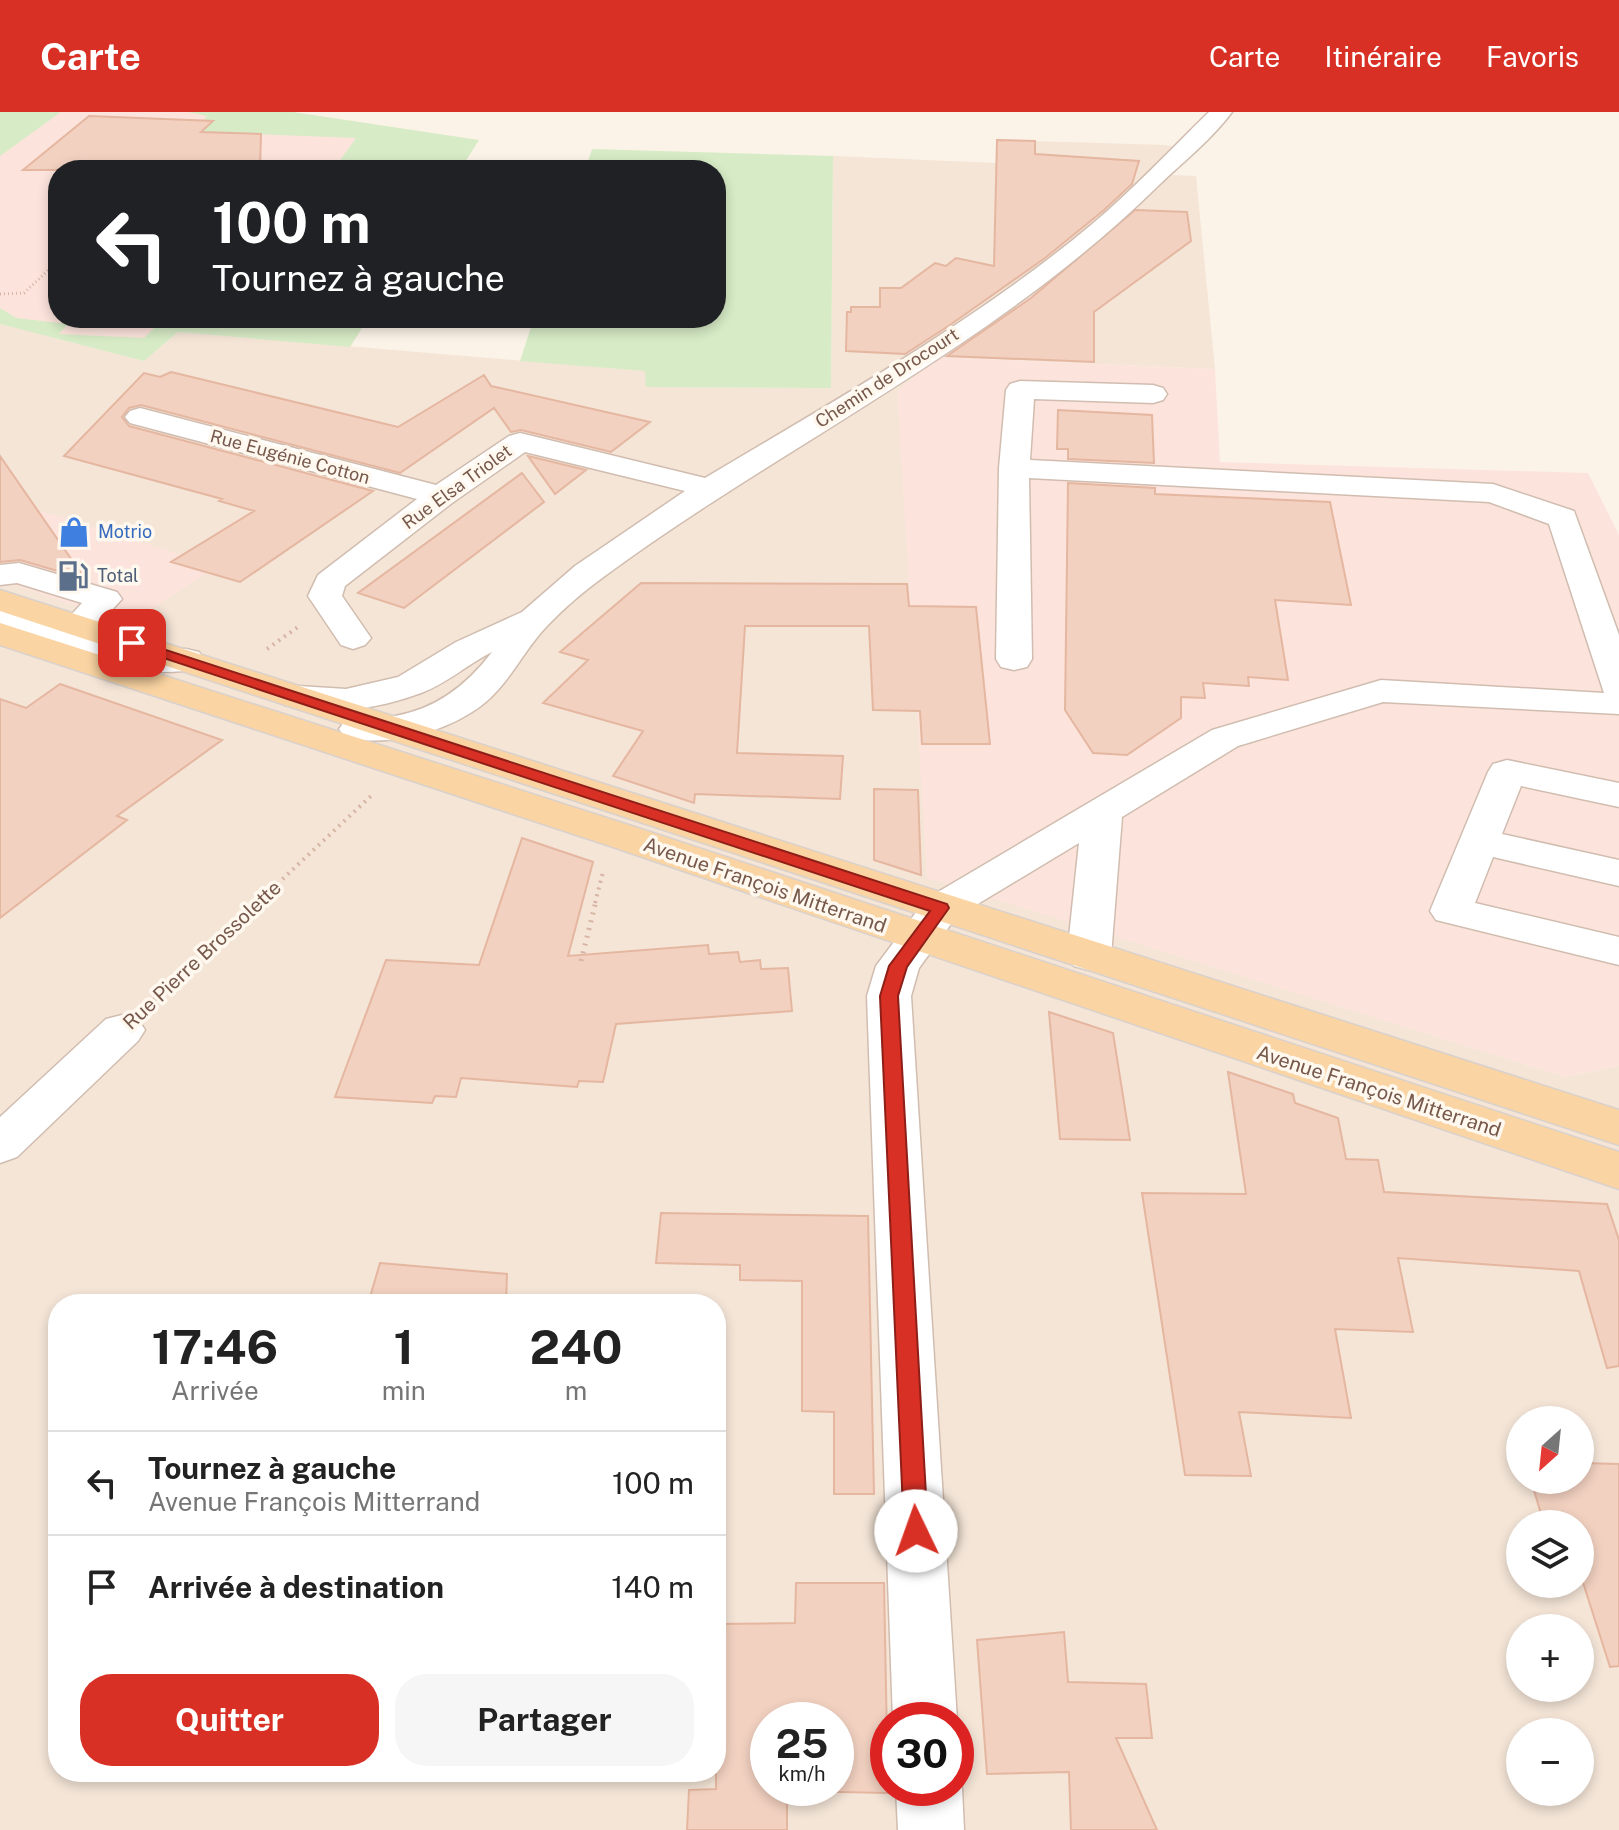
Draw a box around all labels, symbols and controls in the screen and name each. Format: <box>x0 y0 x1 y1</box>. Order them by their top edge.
text: Carte <box>40 34 141 79</box>
text: Carte <box>1209 40 1280 73</box>
text: Itinéraire <box>1324 40 1442 73</box>
text: Favoris <box>1486 40 1579 73</box>
text: 100 m <box>212 190 371 256</box>
icon: left <box>80 192 184 296</box>
text: Tournez à gauche <box>212 257 505 299</box>
street label: Chemin de Drocourt <box>811 323 962 432</box>
street label: Rue Eugénie Cotton <box>208 425 372 488</box>
street label: Rue Elsa Triolet <box>398 440 515 533</box>
shop icon: Motrio <box>57 515 91 549</box>
place label: Motrio <box>98 521 152 542</box>
fuel station icon: Total <box>56 559 90 593</box>
place label: Total <box>97 565 139 586</box>
pin <box>98 609 166 677</box>
icon: arrive <box>110 621 154 665</box>
street label: Avenue François Mitterrand <box>640 832 890 938</box>
street label: Rue Pierre Brossolette <box>118 875 286 1035</box>
street label: Avenue François Mitterrand <box>1254 1040 1504 1142</box>
text: 17:46 <box>152 1318 278 1375</box>
text: 1 <box>394 1318 414 1375</box>
text: 240 <box>529 1318 622 1375</box>
text: Arrivée <box>171 1375 259 1406</box>
text: min <box>382 1375 426 1406</box>
text: m <box>565 1375 587 1406</box>
north arrow <box>1506 1406 1594 1494</box>
map controls <box>1506 1406 1594 1806</box>
text: Tournez à gauche <box>148 1450 396 1486</box>
icon: left <box>80 1461 124 1505</box>
text: 100 m <box>612 1465 694 1501</box>
text: Avenue François Mitterrand <box>148 1486 480 1517</box>
position arrow <box>874 1489 958 1573</box>
button: layers <box>1506 1510 1594 1598</box>
icon: arrive <box>80 1565 124 1609</box>
text: Arrivée à destination <box>148 1569 444 1605</box>
text: 140 m <box>611 1569 694 1605</box>
button: + <box>1506 1614 1594 1702</box>
button: Quitter <box>80 1674 379 1766</box>
button: Partager <box>395 1674 694 1766</box>
speed limit sign: 30 <box>870 1702 974 1806</box>
button: − <box>1506 1718 1594 1806</box>
text: 25 <box>776 1720 828 1767</box>
text: km/h <box>778 1762 826 1786</box>

